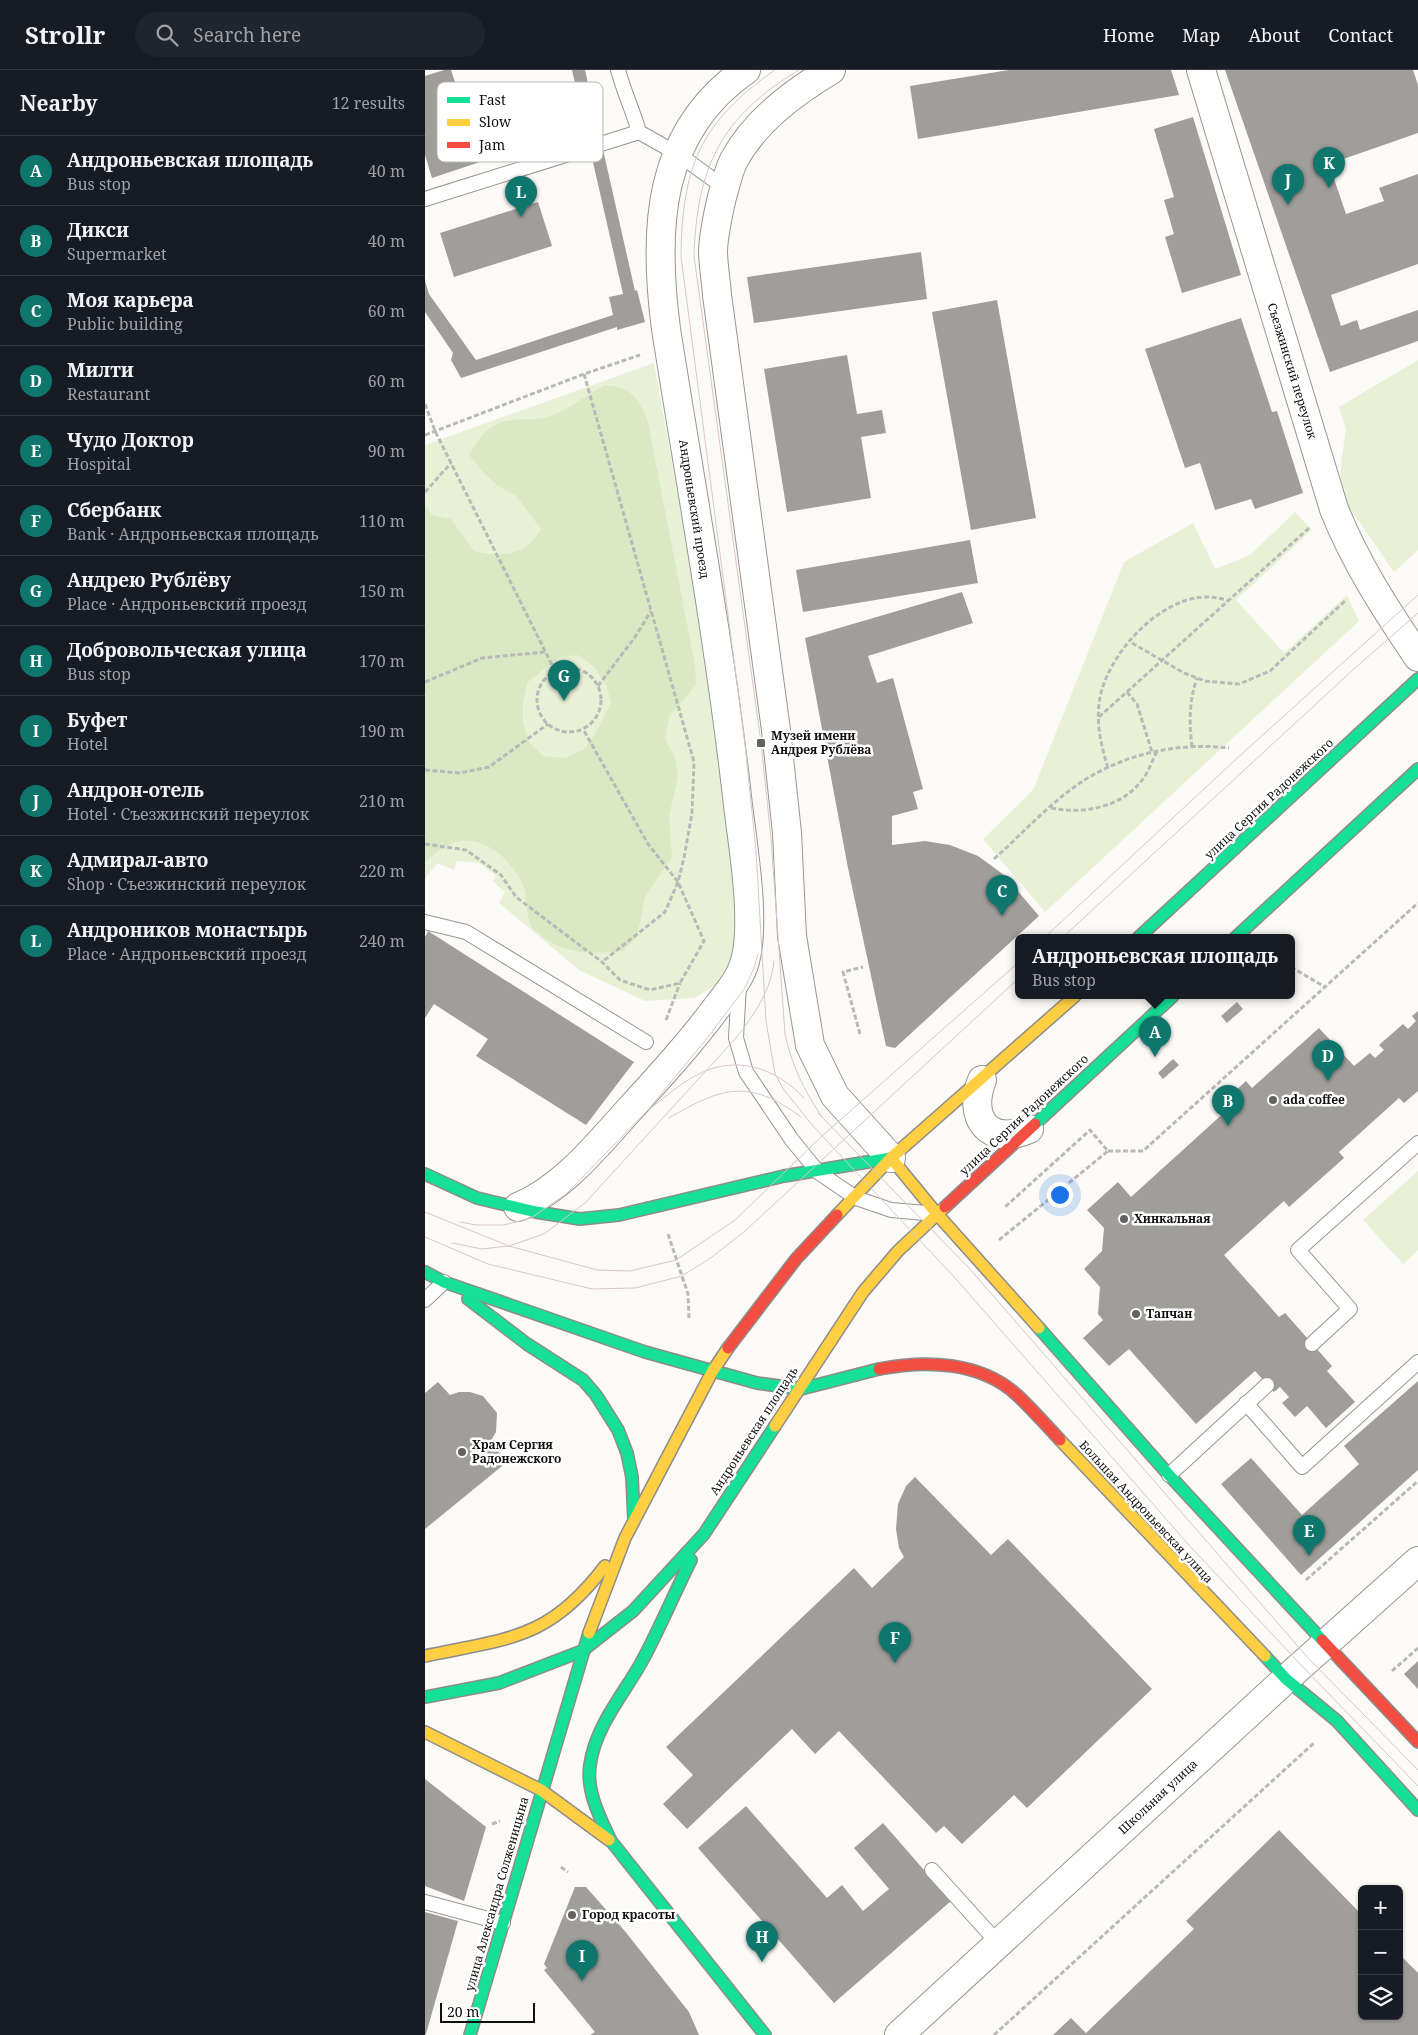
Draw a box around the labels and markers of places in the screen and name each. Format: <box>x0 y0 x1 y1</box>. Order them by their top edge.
pin: K <box>1313 147 1345 188</box>
pin: J <box>1272 164 1304 205</box>
pin: L <box>505 176 537 217</box>
pin: G <box>548 660 580 701</box>
place label: Музей имени Андрея Рублёва <box>771 727 871 758</box>
marker: Музей имени Андрея Рублёва <box>755 737 767 749</box>
pin: C <box>986 875 1018 916</box>
pin: A <box>1139 1016 1171 1057</box>
pin: D <box>1312 1040 1344 1081</box>
pin: B <box>1212 1085 1244 1126</box>
place label: ada coffee <box>1283 1091 1345 1108</box>
marker: ada coffee <box>1267 1094 1279 1106</box>
place label: Хинкальная <box>1134 1210 1211 1227</box>
marker: Хинкальная <box>1118 1213 1130 1225</box>
place label: Тапчан <box>1146 1305 1192 1322</box>
marker: Тапчан <box>1130 1308 1142 1320</box>
place label: Храм Сергия Радонежского <box>472 1436 561 1467</box>
marker: Храм Сергия Радонежского <box>456 1446 468 1458</box>
pin: E <box>1293 1515 1325 1556</box>
pin: F <box>879 1622 911 1663</box>
place label: Город красоты <box>582 1906 676 1923</box>
marker: Город красоты <box>566 1909 578 1921</box>
pin: H <box>746 1921 778 1962</box>
pin: I <box>566 1940 598 1981</box>

